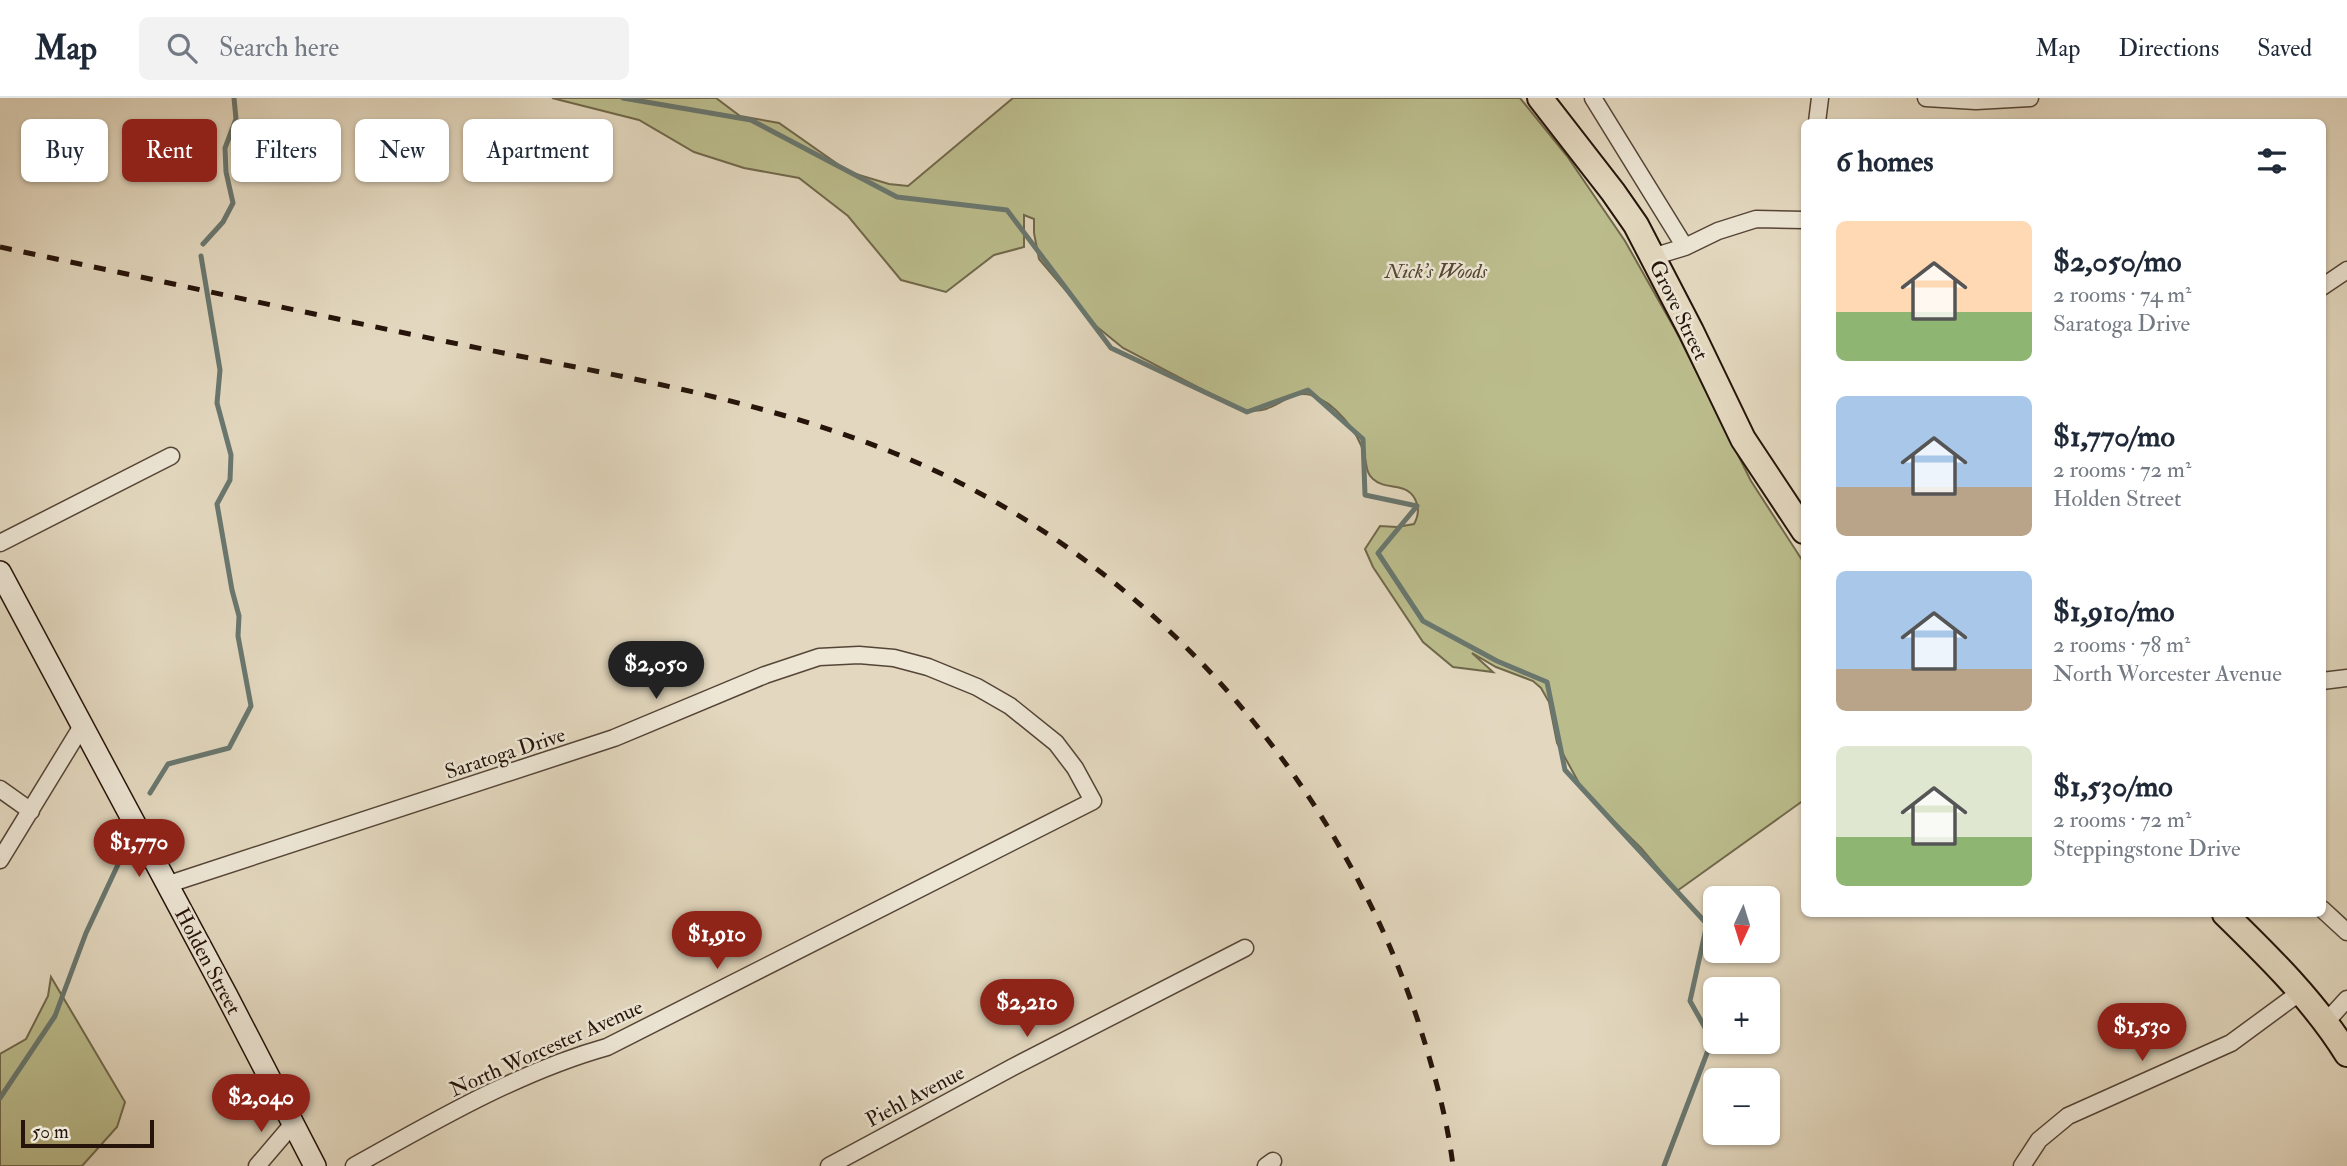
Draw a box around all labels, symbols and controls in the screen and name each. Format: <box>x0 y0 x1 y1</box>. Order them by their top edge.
search box <box>139 17 629 80</box>
text: Map <box>35 28 97 69</box>
icon: search <box>163 29 201 67</box>
text: Search here <box>219 32 339 64</box>
text: Map <box>2035 33 2080 64</box>
text: Directions <box>2118 33 2219 64</box>
text: Saved <box>2257 33 2312 64</box>
chip: Buy <box>21 119 108 182</box>
chip: Rent <box>122 119 217 182</box>
chip: Filters <box>231 119 341 182</box>
chip: New <box>355 119 449 182</box>
chip: Apartment <box>463 119 613 182</box>
icon: filters <box>2253 142 2291 180</box>
text: 6 homes <box>1836 143 1934 180</box>
text: $2,050/mo <box>2053 243 2181 280</box>
icon: home <box>1892 249 1976 333</box>
street label: Grove Street <box>1643 256 1714 365</box>
park label: Nick's Woods <box>1384 258 1488 285</box>
text: 2 rooms · 74 m² <box>2053 280 2192 309</box>
text: Saratoga Drive <box>2053 309 2190 338</box>
text: $1,770/mo <box>2053 418 2175 455</box>
icon: home <box>1892 424 1976 508</box>
text: 2 rooms · 72 m² <box>2053 455 2191 484</box>
text: Holden Street <box>2053 484 2181 513</box>
text: $1,910/mo <box>2053 593 2174 630</box>
icon: home <box>1892 599 1976 683</box>
text: 2 rooms · 78 m² <box>2053 630 2191 659</box>
pin: $2,050 <box>599 642 713 701</box>
text: $2,050 <box>624 649 688 678</box>
text: North Worcester Avenue <box>2053 659 2282 688</box>
street label: Saratoga Drive <box>441 721 569 786</box>
text: $1,530/mo <box>2053 768 2173 805</box>
icon: home <box>1892 774 1976 858</box>
text: 2 rooms · 72 m² <box>2053 805 2191 834</box>
pin: $1,770 <box>82 820 196 879</box>
text: $1,770 <box>110 827 168 856</box>
text: Steppingstone Drive <box>2053 834 2241 863</box>
north arrow <box>1703 886 1780 962</box>
map controls <box>1703 886 1780 1145</box>
street label: Holden Street <box>168 903 247 1019</box>
pin: $1,910 <box>660 912 774 971</box>
text: $1,910 <box>688 919 746 948</box>
button: + <box>1703 977 1780 1054</box>
pin: $2,210 <box>970 979 1084 1039</box>
text: $2,210 <box>996 987 1058 1016</box>
street label: North Worcester Avenue <box>445 994 647 1103</box>
pin: $1,530 <box>2085 1004 2199 1063</box>
text: $1,530 <box>2113 1011 2171 1040</box>
street label: Piehl Avenue <box>861 1059 969 1134</box>
button: − <box>1703 1068 1780 1145</box>
pin: $2,040 <box>204 1074 318 1134</box>
text: $2,040 <box>228 1082 294 1111</box>
scale bar <box>21 1117 154 1149</box>
text: 50 m <box>32 1120 69 1144</box>

